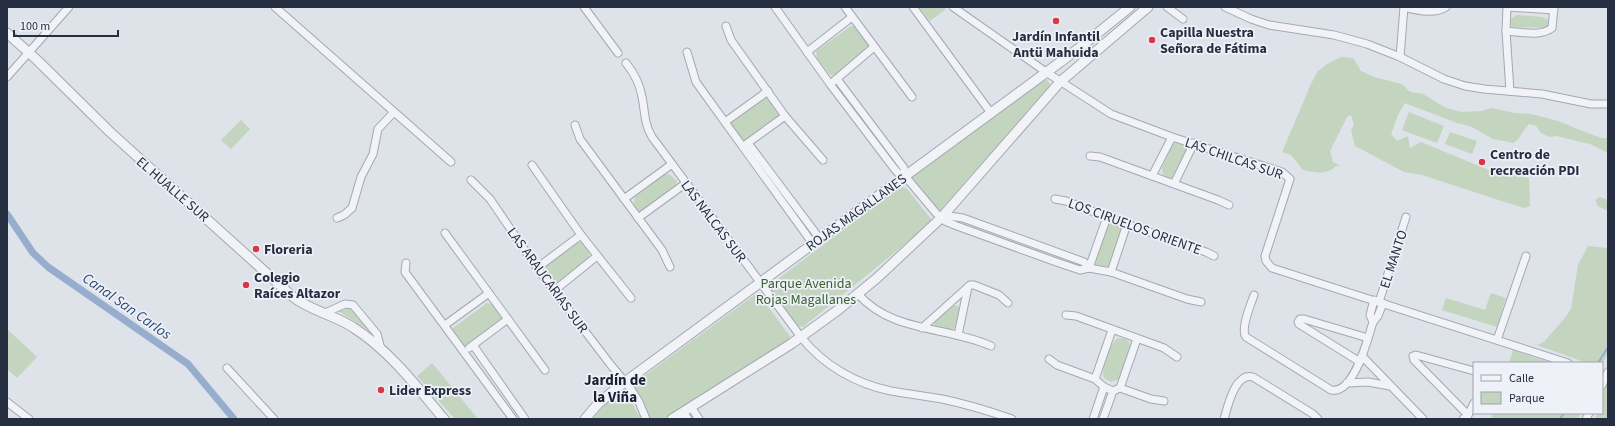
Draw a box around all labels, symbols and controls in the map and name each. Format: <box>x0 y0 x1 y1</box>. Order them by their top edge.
scale bar <box>14 12 118 38</box>
marker: Jardín Infantil Antü Mahuida <box>1051 16 1061 26</box>
text: 100 m <box>20 18 50 35</box>
place label: Capilla Nuestra Señora de Fátima <box>1160 23 1267 59</box>
place label: Jardín Infantil Antü Mahuida <box>1012 27 1100 63</box>
marker: Capilla Nuestra Señora de Fátima <box>1147 35 1157 45</box>
street label: LAS CHILCAS SUR <box>1182 133 1285 185</box>
place label: Centro de recreación PDI <box>1490 145 1580 181</box>
street label: EL HUALLE SUR <box>132 152 213 227</box>
marker: Centro de recreación PDI <box>1477 157 1487 167</box>
street label: ROJAS MAGALLANES <box>802 169 911 256</box>
street label: LAS NALCAS SUR <box>676 176 751 267</box>
street label: LOS CIRUELOS ORIENTE <box>1065 194 1204 260</box>
street label: LAS ARAUCARIAS SUR <box>502 224 592 338</box>
street label: EL MANTO <box>1375 228 1413 291</box>
place label: Floreria <box>264 240 313 260</box>
marker: Floreria <box>251 244 261 254</box>
water label: Canal San Carlos <box>78 268 175 345</box>
place label: Colegio Raíces Altazor <box>254 268 341 304</box>
park label: Parque Avenida Rojas Magallanes <box>756 274 856 310</box>
marker: Colegio Raíces Altazor <box>241 280 251 290</box>
legend <box>1473 362 1603 414</box>
district label: Jardín de la Viña <box>584 370 646 408</box>
text: Calle <box>1509 370 1534 387</box>
place label: Lider Express <box>389 381 471 401</box>
marker: Lider Express <box>376 385 386 395</box>
text: Parque <box>1509 390 1545 407</box>

